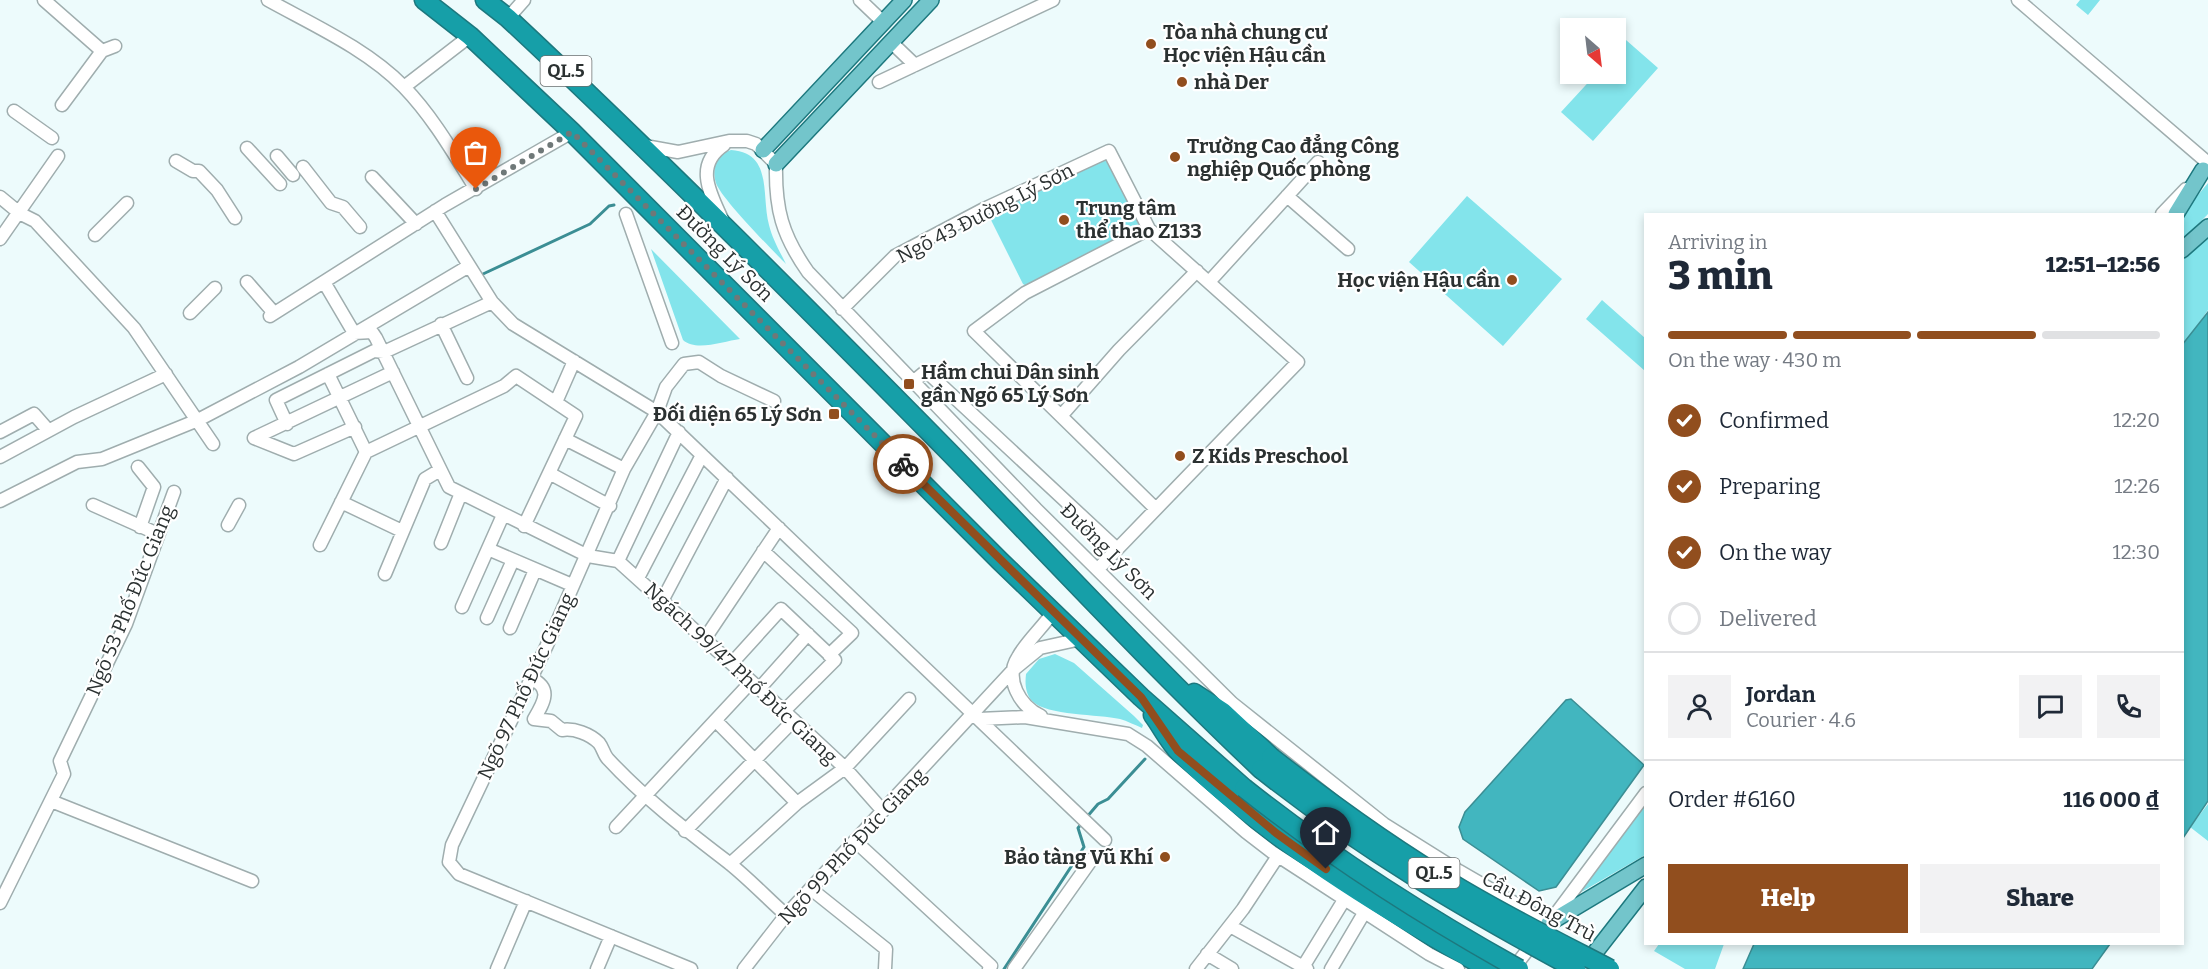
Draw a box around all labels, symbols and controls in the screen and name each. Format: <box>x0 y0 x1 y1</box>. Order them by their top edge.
north arrow <box>1560 18 1626 84</box>
map controls <box>1560 18 1626 84</box>
place label: Tòa nhà chung cư Học viện Hậu cần <box>1163 20 1328 67</box>
marker: Tòa nhà chung cư Học viện Hậu cần <box>1144 37 1158 51</box>
road number: QL.5 <box>540 56 592 86</box>
place label: nhà Der <box>1194 70 1270 94</box>
marker: nhà Der <box>1175 75 1189 89</box>
pin <box>450 127 501 189</box>
place label: Trường Cao đẳng Công nghiệp Quốc phòng <box>1187 133 1399 181</box>
icon: bag <box>459 136 492 169</box>
marker: Trường Cao đẳng Công nghiệp Quốc phòng <box>1168 150 1182 164</box>
street label: Ngõ 43 Đường Lý Sơn <box>892 158 1078 268</box>
place label: Trung tâm thể thao Z133 <box>1076 196 1202 243</box>
street label: Đường Lý Sơn <box>672 200 779 307</box>
marker: Trung tâm thể thao Z133 <box>1057 213 1071 227</box>
text: Arriving in <box>1668 230 1767 254</box>
text: 12:51–12:56 <box>2046 251 2160 278</box>
text: 3 min <box>1668 253 1773 299</box>
place label: Học viện Hậu cần <box>1337 268 1500 292</box>
marker: Học viện Hậu cần <box>1505 273 1519 287</box>
text: On the way · 430 m <box>1668 348 1841 372</box>
place label: Hầm chui Dân sinh gần Ngõ 65 Lý Sơn <box>921 360 1099 407</box>
marker: Hầm chui Dân sinh gần Ngõ 65 Lý Sơn <box>902 377 916 391</box>
place label: Đối diện 65 Lý Sơn <box>653 402 822 426</box>
icon: check <box>1668 404 1701 437</box>
marker: Đối diện 65 Lý Sơn <box>827 407 841 421</box>
text: Confirmed <box>1719 407 1829 434</box>
text: 12:20 <box>2113 408 2160 432</box>
courier <box>873 434 933 494</box>
place label: Z Kids Preschool <box>1192 444 1348 468</box>
icon: bike <box>887 448 920 481</box>
marker: Z Kids Preschool <box>1173 449 1187 463</box>
icon: check <box>1668 470 1701 503</box>
text: Preparing <box>1719 473 1821 500</box>
text: 12:26 <box>2114 474 2160 498</box>
street label: Đường Lý Sơn <box>1056 498 1163 605</box>
street label: Ngõ 53 Phố Đức Giang <box>81 501 179 699</box>
icon: check <box>1668 536 1701 569</box>
text: On the way <box>1719 539 1831 566</box>
text: 12:30 <box>2113 540 2160 564</box>
street label: Ngách 99/47 Phố Đức Giang <box>640 577 842 769</box>
street label: Ngõ 97 Phố Đức Giang <box>472 589 580 783</box>
text: Delivered <box>1719 605 1817 632</box>
button: person <box>1668 675 1731 738</box>
button: chat <box>2019 675 2082 738</box>
button: phone <box>2097 675 2160 738</box>
text: Jordan <box>1746 681 1816 708</box>
text: Courier · 4.6 <box>1746 708 1856 732</box>
street label: Ngõ 99 Phố Đức Giang <box>773 763 931 929</box>
text: Order #6160 <box>1668 786 1796 813</box>
text: 116 000 ₫ <box>2063 786 2160 813</box>
pin <box>1300 807 1351 869</box>
icon: home <box>1309 816 1342 849</box>
place label: Bảo tàng Vũ Khí <box>1004 845 1154 869</box>
marker: Bảo tàng Vũ Khí <box>1158 850 1172 864</box>
road number: QL.5 <box>1408 858 1460 888</box>
button: Help <box>1668 864 1908 933</box>
button: Share <box>1920 864 2160 933</box>
street label: Cầu Đông Trù <box>1478 866 1600 946</box>

